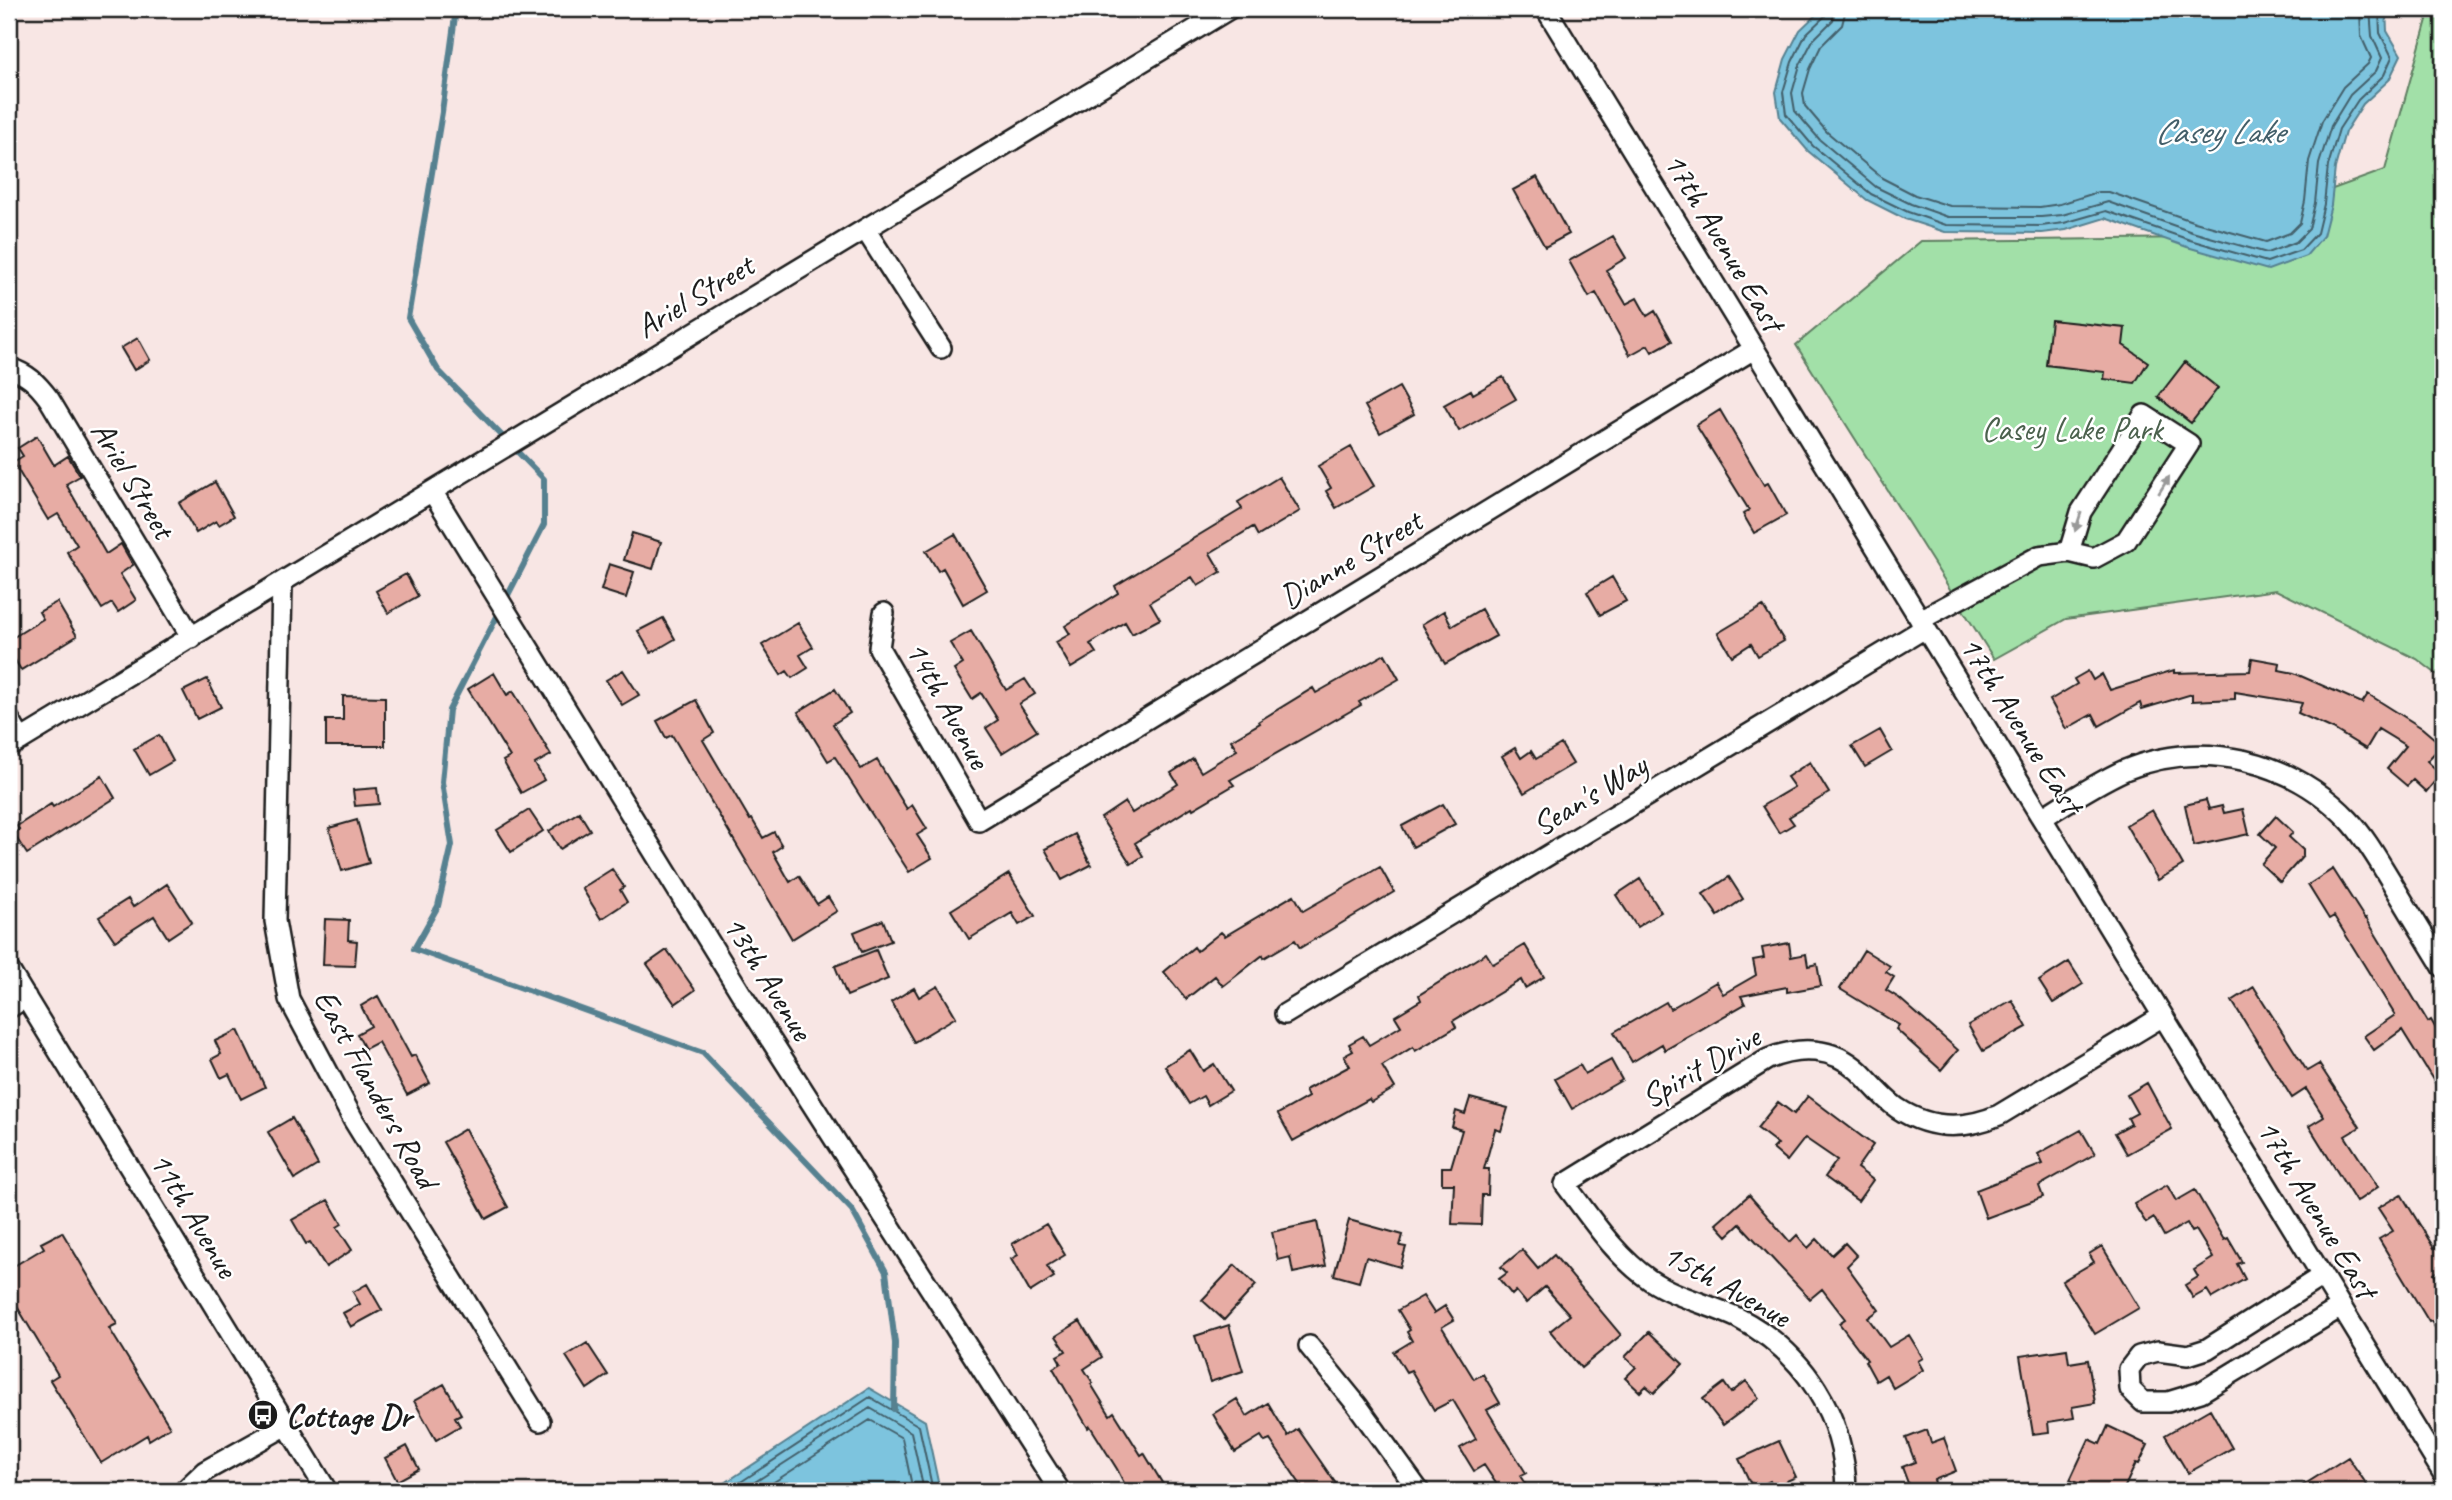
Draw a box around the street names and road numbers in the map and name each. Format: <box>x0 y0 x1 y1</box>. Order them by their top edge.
street label: 17th Avenue East <box>1654 144 1796 342</box>
street label: Ariel Street <box>628 243 764 347</box>
street label: Ariel Street <box>82 413 186 549</box>
street label: Dianne Street <box>1272 498 1432 618</box>
street label: 17th Avenue East <box>1950 628 2095 825</box>
street label: 14th Avenue <box>896 633 1001 778</box>
street label: Sean's Way <box>1524 743 1657 845</box>
street label: 13th Avenue <box>713 907 824 1050</box>
street label: East Flanders Road <box>304 982 450 1200</box>
street label: Spirit Drive <box>1633 1015 1770 1118</box>
street label: 17th Avenue East <box>2247 1111 2389 1309</box>
street label: 11th Avenue <box>140 1144 249 1287</box>
street label: 15th Avenue <box>1655 1233 1800 1338</box>

